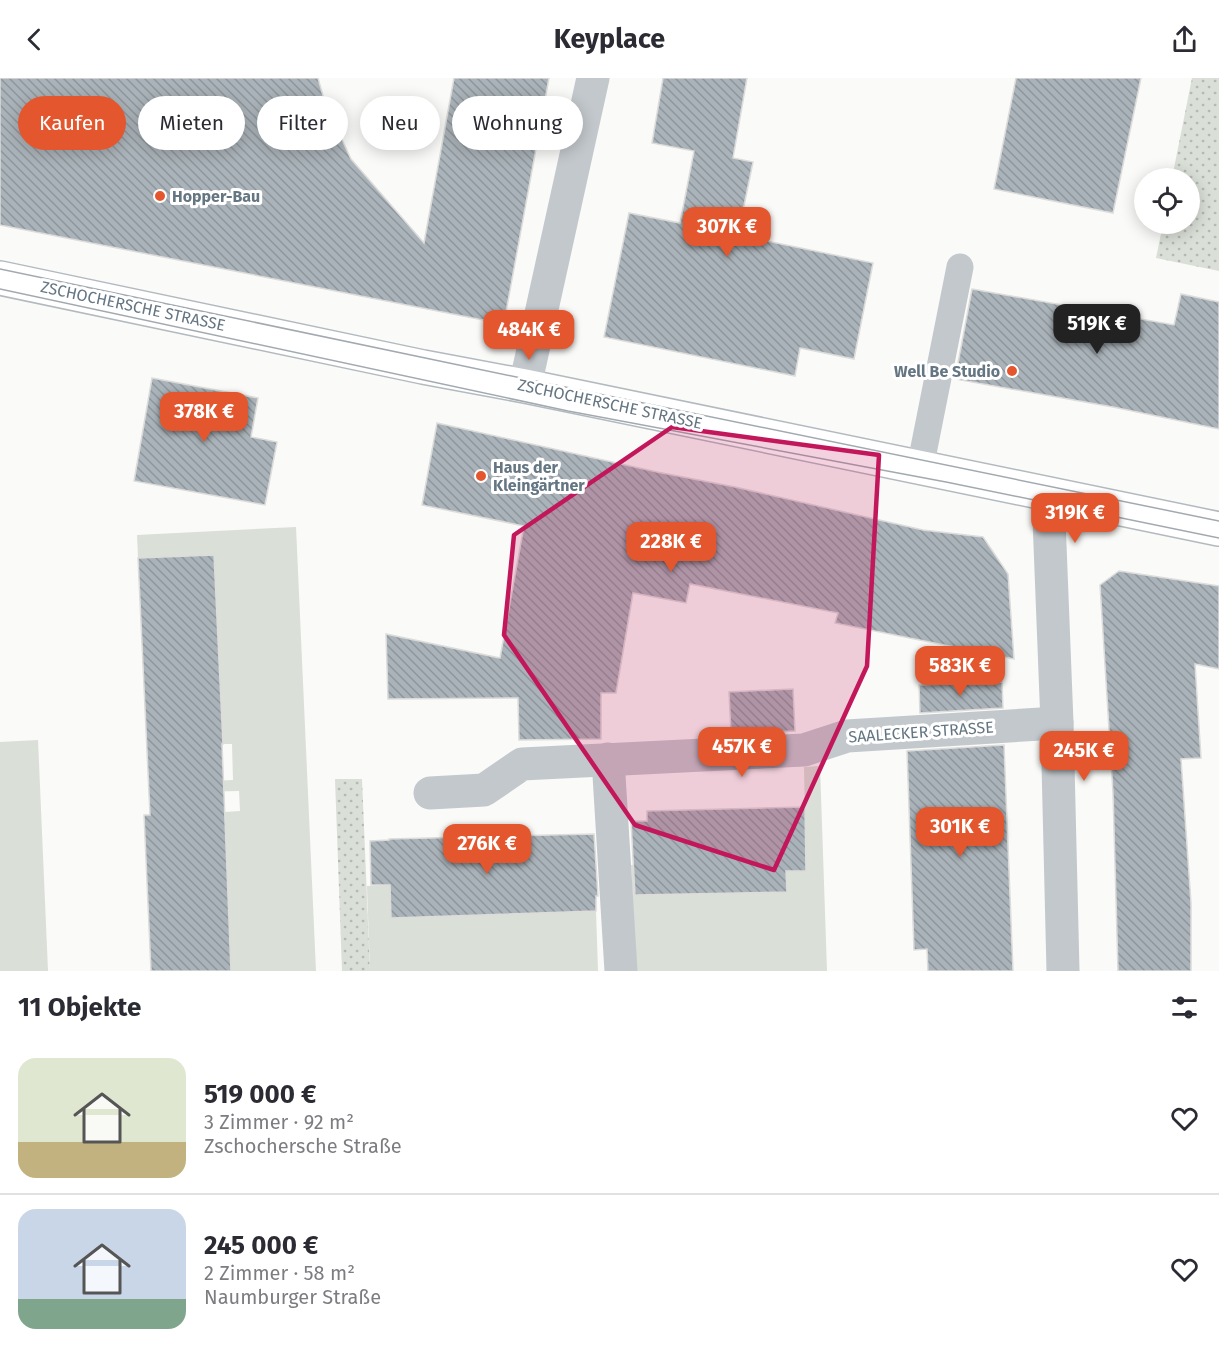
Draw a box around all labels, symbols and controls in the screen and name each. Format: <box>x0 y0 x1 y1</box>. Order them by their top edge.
icon: back <box>18 23 51 56</box>
text: Keyplace <box>554 23 665 55</box>
icon: share <box>1168 23 1201 56</box>
chip: Kaufen <box>18 96 126 150</box>
chip: Mieten <box>138 96 245 150</box>
chip: Filter <box>257 96 348 150</box>
chip: Neu <box>360 96 440 150</box>
chip: Wohnung <box>452 96 583 150</box>
map controls <box>1134 168 1200 234</box>
button: locate <box>1134 168 1200 234</box>
place label: Hopper-Bau <box>172 187 260 206</box>
marker: Hopper-Bau <box>153 189 167 203</box>
pin: 307K € <box>678 207 776 258</box>
text: 307K € <box>697 214 757 238</box>
street label: ZSCHOCHERSCHE STRASSE <box>39 277 227 335</box>
pin: 519K € <box>1048 304 1146 355</box>
pin: 484K € <box>480 310 578 361</box>
text: 519K € <box>1067 311 1127 335</box>
text: 484K € <box>497 317 561 341</box>
place label: Well Be Studio <box>894 362 1000 381</box>
marker: Well Be Studio <box>1005 364 1019 378</box>
street label: ZSCHOCHERSCHE STRASSE <box>516 375 704 433</box>
pin: 378K € <box>155 392 253 443</box>
text: 378K € <box>174 399 234 423</box>
place label: Haus der Kleingärtner <box>493 458 585 495</box>
marker: Haus der Kleingärtner <box>474 469 488 483</box>
pin: 319K € <box>1026 493 1124 544</box>
text: 319K € <box>1045 500 1105 524</box>
pin: 228K € <box>622 522 720 573</box>
text: 228K € <box>640 529 702 553</box>
pin: 583K € <box>911 646 1009 697</box>
text: 583K € <box>929 653 991 677</box>
street label: SAALECKER STRASSE <box>848 717 994 747</box>
pin: 457K € <box>693 727 791 778</box>
pin: 245K € <box>1035 731 1133 782</box>
text: 457K € <box>712 734 772 758</box>
text: 245K € <box>1054 738 1114 762</box>
pin: 301K € <box>911 807 1009 858</box>
text: 301K € <box>930 814 990 838</box>
pin: 276K € <box>438 824 536 875</box>
text: 276K € <box>457 831 517 855</box>
icon: filters <box>1168 991 1201 1024</box>
text: 11 Objekte <box>18 992 141 1023</box>
text: 519 000 € <box>204 1079 316 1110</box>
icon: home <box>66 1082 138 1154</box>
icon: heart <box>1168 1102 1201 1135</box>
text: 3 Zimmer · 92 m² <box>204 1110 354 1134</box>
text: Zschochersche Straße <box>204 1134 402 1158</box>
text: 245 000 € <box>204 1230 318 1261</box>
icon: home <box>66 1233 138 1305</box>
icon: heart <box>1168 1253 1201 1286</box>
text: 2 Zimmer · 58 m² <box>204 1261 355 1285</box>
text: Naumburger Straße <box>204 1285 381 1309</box>

